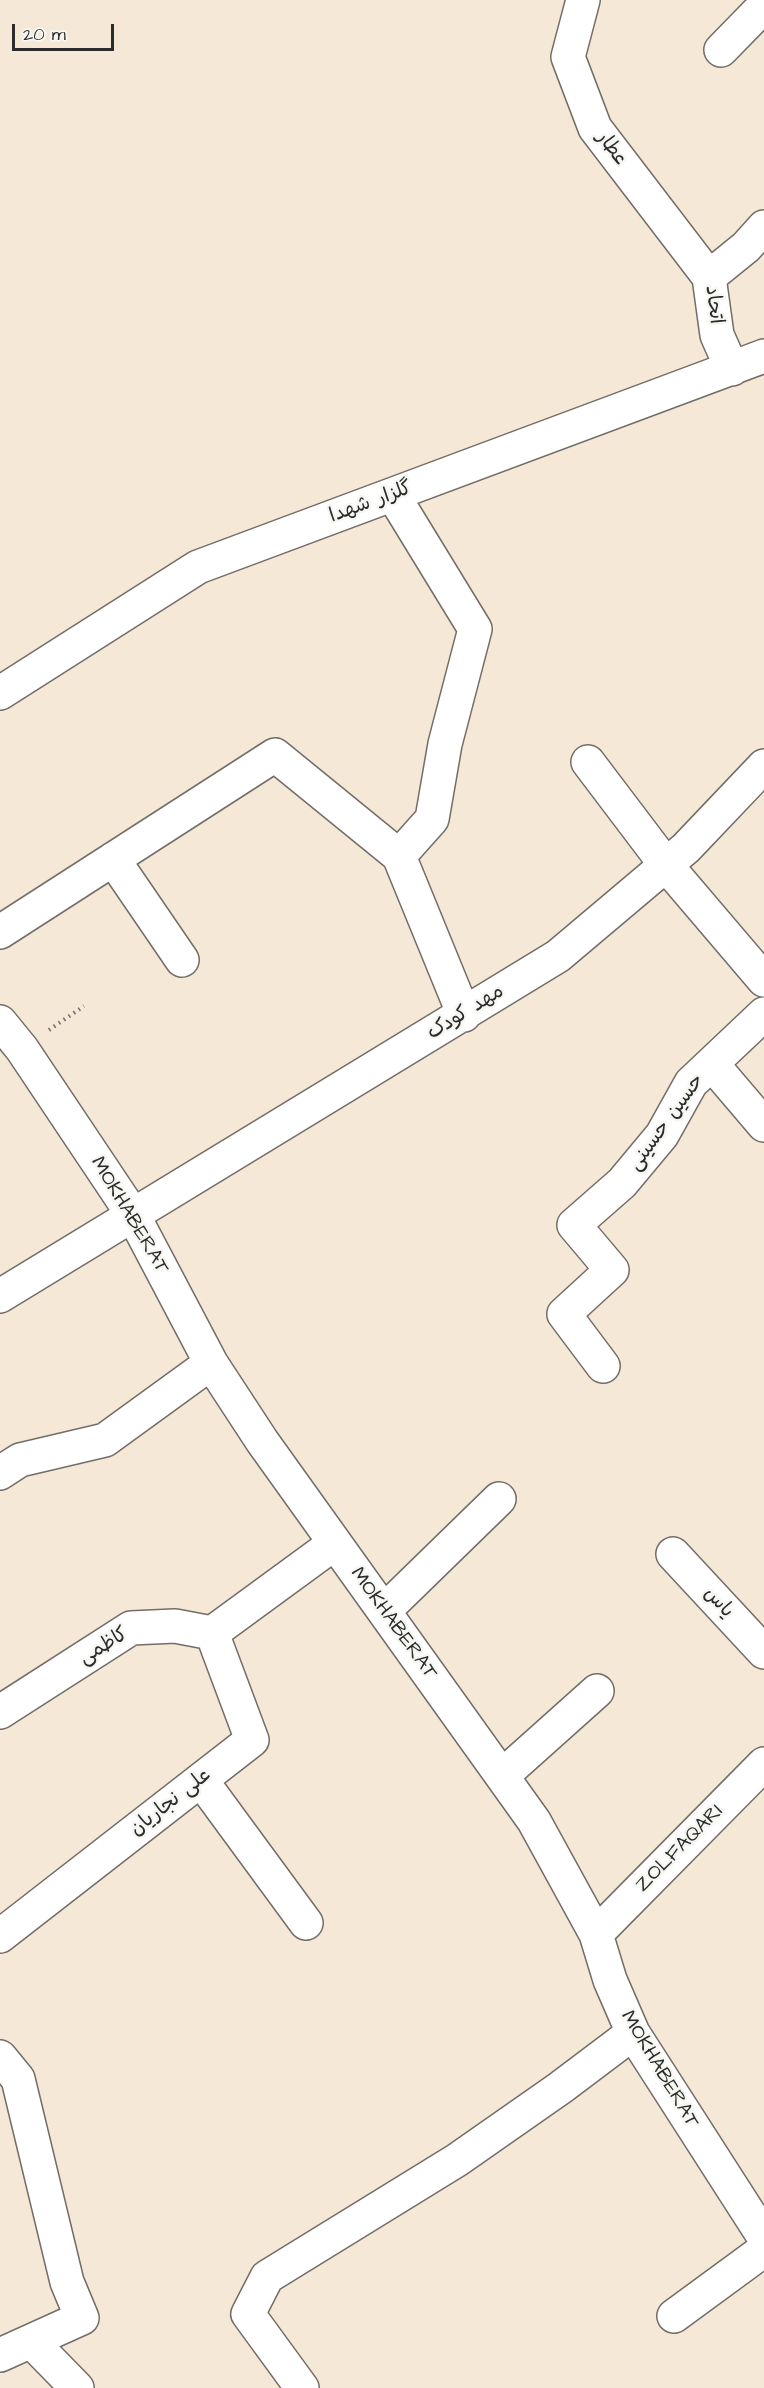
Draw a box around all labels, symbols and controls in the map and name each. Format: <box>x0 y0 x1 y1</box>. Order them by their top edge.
scale bar <box>15 12 117 50</box>
text: 20 m <box>23 22 66 47</box>
street label: عطار <box>590 127 632 171</box>
street label: اتحاد <box>699 284 727 326</box>
street label: گلزار شهدا <box>327 477 415 529</box>
street label: مهد کودک <box>423 980 509 1046</box>
street label: حسین حسینی <box>624 1070 710 1176</box>
street label: MOKHABERAT <box>85 1153 173 1279</box>
street label: MOKHABERAT <box>344 1563 442 1685</box>
street label: یاس <box>698 1582 738 1624</box>
street label: کاظمی <box>75 1623 133 1671</box>
street label: علی نجاریان <box>126 1764 216 1842</box>
street label: ZOLFAQARI <box>631 1800 729 1898</box>
street label: MOKHABERAT <box>615 2007 703 2133</box>

